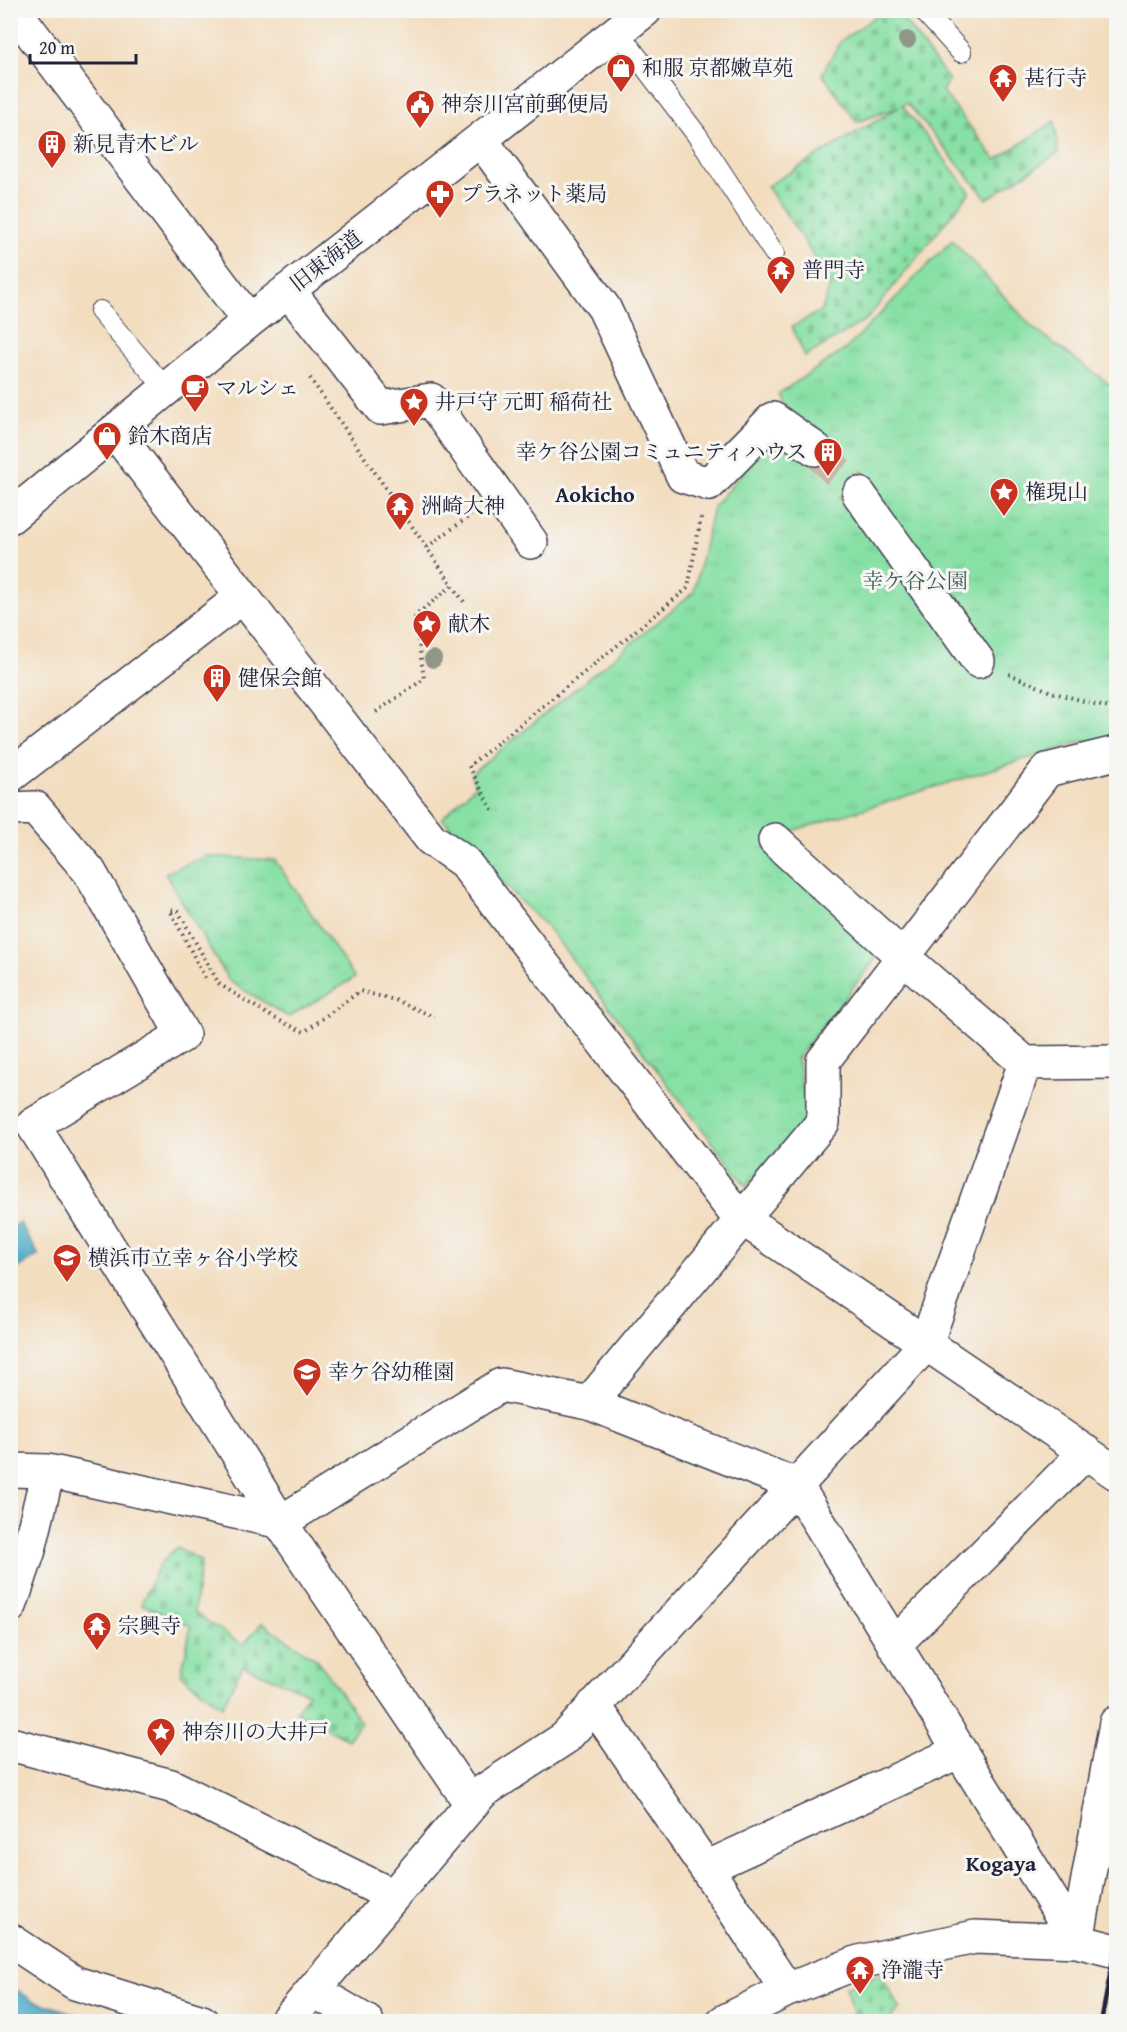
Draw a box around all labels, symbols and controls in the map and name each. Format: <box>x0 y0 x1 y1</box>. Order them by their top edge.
scale bar <box>30 27 136 65</box>
text: 20 m <box>39 34 75 61</box>
shop icon: 和服 京都嫩草苑 <box>605 52 637 94</box>
place label: 和服 京都嫩草苑 <box>642 52 794 83</box>
temple icon: 甚行寺 <box>987 62 1019 104</box>
place label: 甚行寺 <box>1024 62 1087 93</box>
public building icon: 神奈川宮前郵便局 <box>404 88 436 130</box>
place label: 神奈川宮前郵便局 <box>441 88 609 119</box>
building icon: 新見青木ビル <box>36 128 68 170</box>
place label: 新見青木ビル <box>73 128 199 159</box>
pharmacy icon: プラネット薬局 <box>424 178 456 220</box>
place label: プラネット薬局 <box>461 178 607 209</box>
street label: 旧東海道 <box>283 223 368 299</box>
temple icon: 普門寺 <box>765 254 797 296</box>
place label: 普門寺 <box>802 254 865 285</box>
cafe icon: マルシェ <box>179 372 211 414</box>
place label: マルシェ <box>216 372 299 403</box>
place icon: 井戸守 元町 稲荷社 <box>398 386 430 428</box>
place label: 井戸守 元町 稲荷社 <box>435 386 612 417</box>
shop icon: 鈴木商店 <box>91 420 123 462</box>
place label: 鈴木商店 <box>128 420 212 451</box>
place label: 幸ケ谷公園コミュニティハウス <box>516 436 807 467</box>
building icon: 幸ケ谷公園コミュニティハウス <box>812 436 844 478</box>
place icon: 権現山 <box>988 476 1020 518</box>
place label: 権現山 <box>1025 476 1088 507</box>
district label: Aokicho <box>555 478 635 510</box>
temple icon: 洲崎大神 <box>384 490 416 532</box>
place label: 洲崎大神 <box>421 490 505 521</box>
park label: 幸ケ谷公園 <box>863 565 968 596</box>
place icon: 献木 <box>411 608 443 650</box>
place label: 献木 <box>448 608 490 639</box>
building icon: 健保会館 <box>201 662 233 704</box>
place label: 健保会館 <box>238 662 322 693</box>
school or university icon: 横浜市立幸ヶ谷小学校 <box>51 1242 83 1284</box>
place label: 横浜市立幸ヶ谷小学校 <box>88 1242 298 1273</box>
school or university icon: 幸ケ谷幼稚園 <box>291 1356 323 1398</box>
place label: 幸ケ谷幼稚園 <box>328 1356 454 1387</box>
temple icon: 宗興寺 <box>81 1610 113 1652</box>
place label: 宗興寺 <box>118 1610 181 1641</box>
place icon: 神奈川の大井戸 <box>145 1716 177 1758</box>
place label: 神奈川の大井戸 <box>182 1716 329 1747</box>
district label: Kogaya <box>966 1847 1037 1879</box>
temple icon: 浄瀧寺 <box>844 1954 876 1996</box>
place label: 浄瀧寺 <box>881 1954 944 1985</box>

